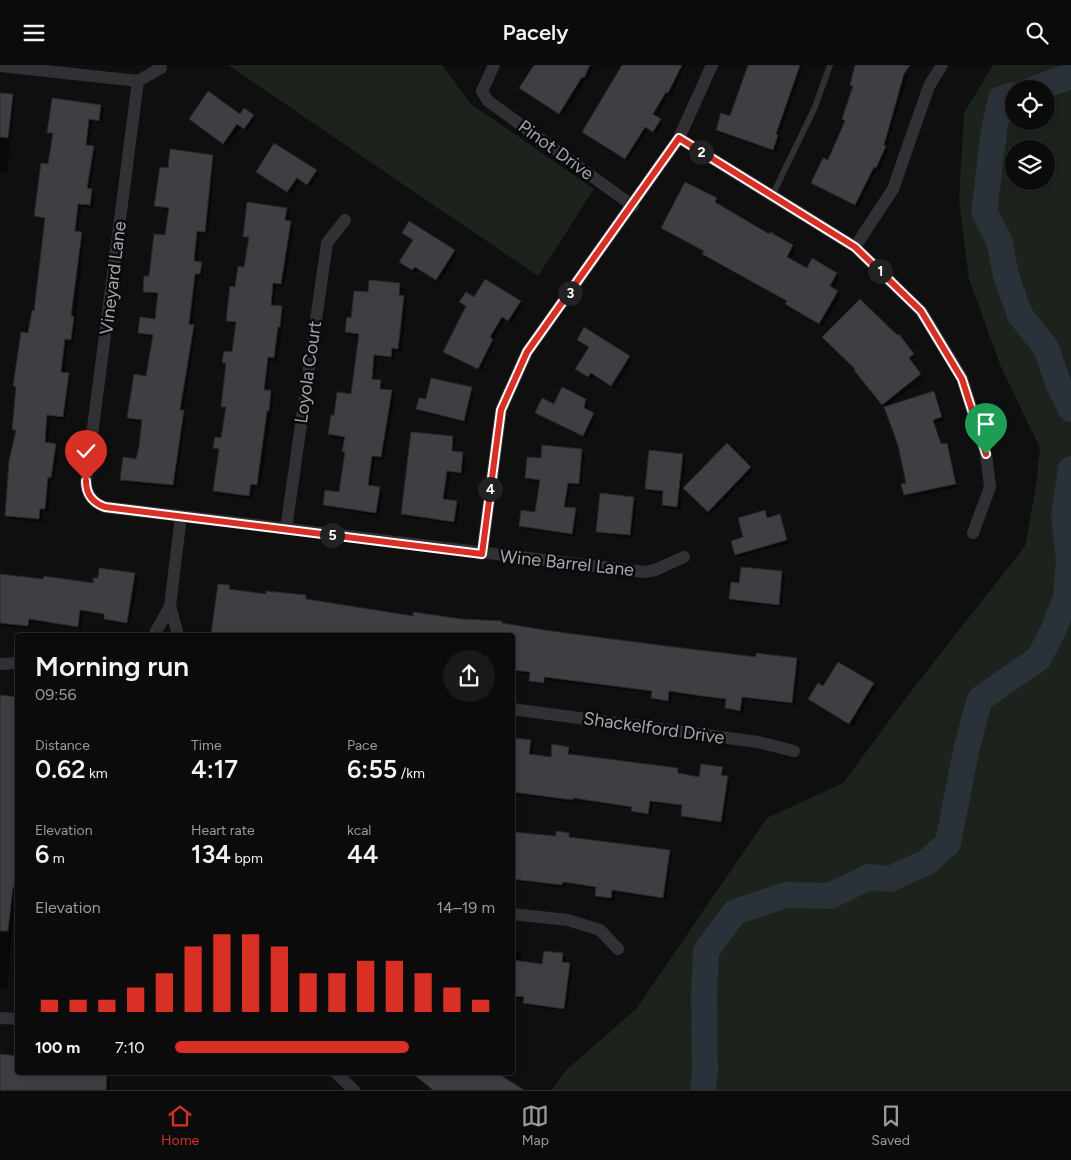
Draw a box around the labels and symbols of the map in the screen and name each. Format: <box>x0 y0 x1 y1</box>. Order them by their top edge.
street label: Pinot Drive <box>514 115 598 185</box>
pin: 2 <box>688 139 714 165</box>
street label: Vineyard Lane <box>95 220 131 336</box>
pin: 1 <box>868 259 892 283</box>
pin: 3 <box>558 281 582 305</box>
street label: Loyola Court <box>290 319 326 425</box>
pin <box>965 403 1007 454</box>
pin <box>65 430 107 481</box>
pin: 4 <box>478 477 502 501</box>
pin: 5 <box>320 523 344 547</box>
street label: Wine Barrel Lane <box>499 545 635 581</box>
street label: Shackelford Drive <box>582 707 726 749</box>

